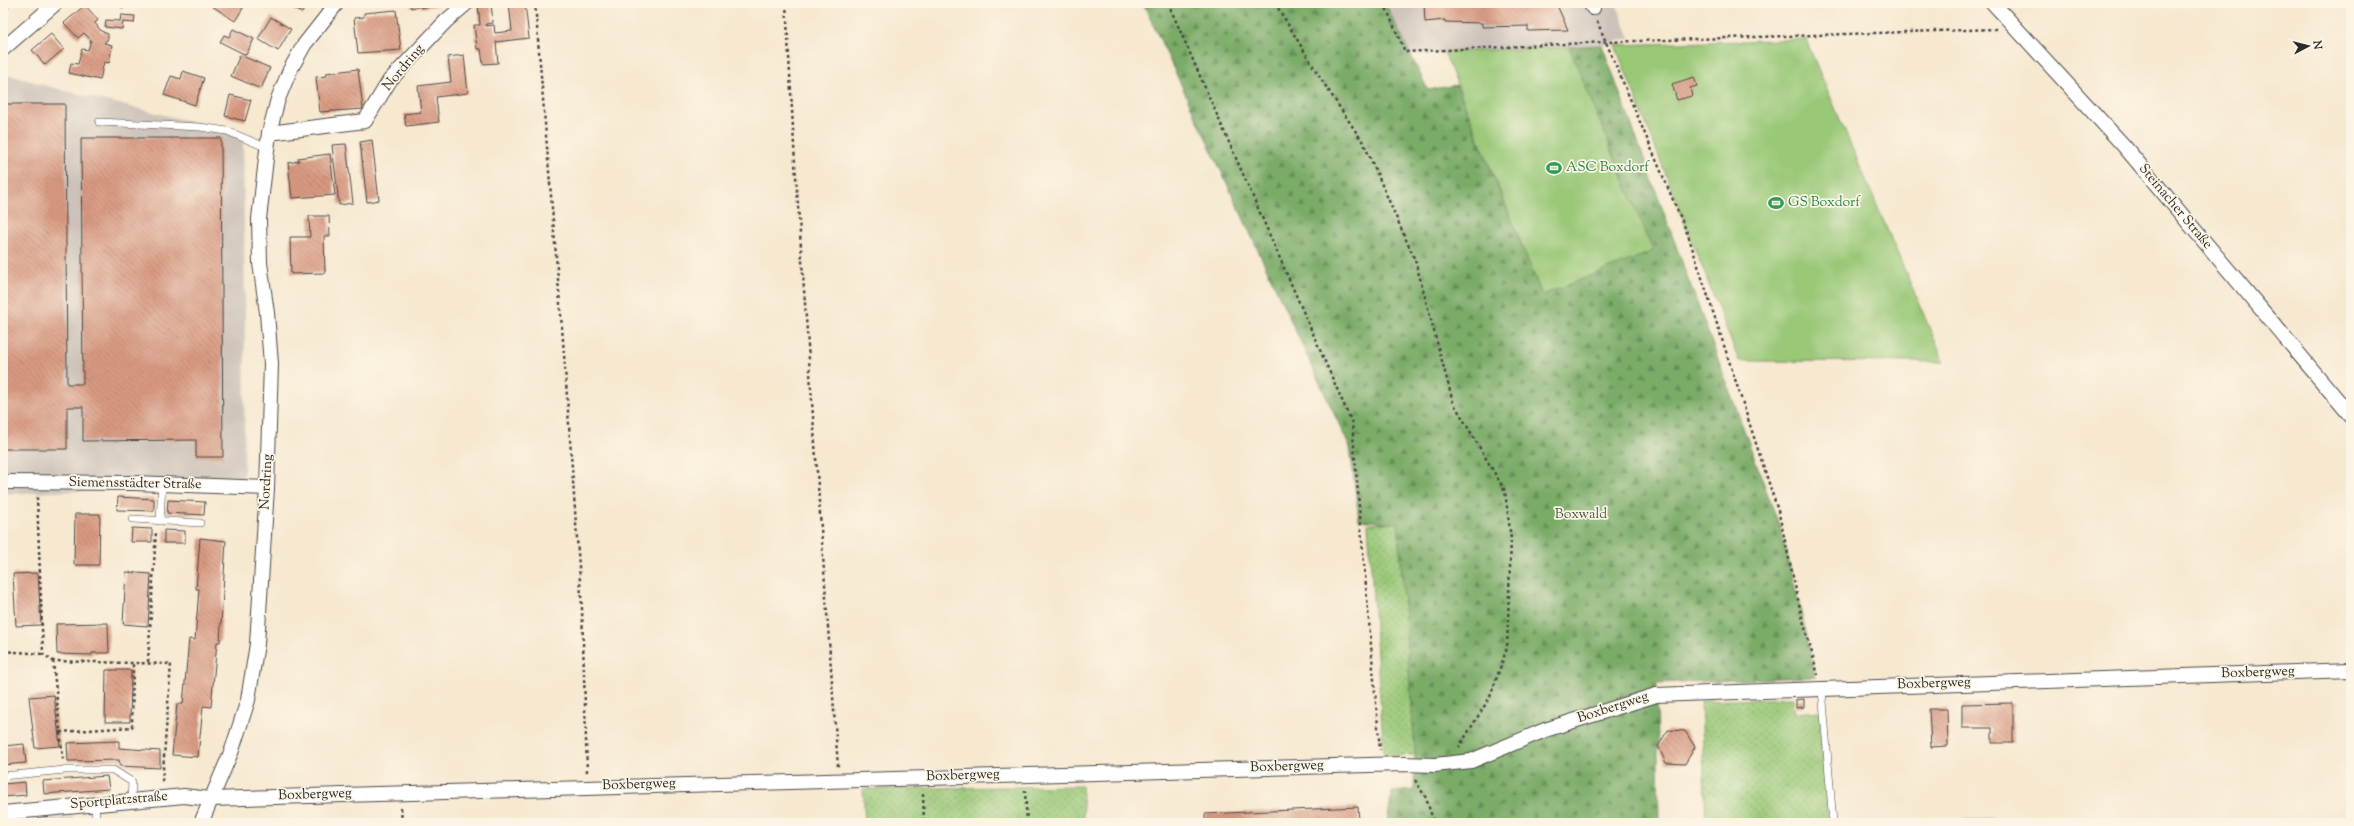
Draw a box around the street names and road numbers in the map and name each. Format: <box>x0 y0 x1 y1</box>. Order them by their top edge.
street label: Nordring <box>378 40 430 96</box>
street label: Steinacher Straße <box>2133 160 2217 254</box>
street label: Nordring <box>256 453 278 510</box>
street label: Siemensstädter Straße <box>68 473 202 495</box>
street label: Boxbergweg <box>2221 662 2295 684</box>
street label: Boxbergweg <box>1897 673 1971 695</box>
street label: Boxbergweg <box>1575 687 1651 729</box>
street label: Boxbergweg <box>1250 756 1324 778</box>
street label: Boxbergweg <box>926 765 1000 787</box>
street label: Boxbergweg <box>602 774 676 796</box>
street label: Boxbergweg <box>278 784 352 806</box>
street label: Sportplatzstraße <box>69 787 169 815</box>

